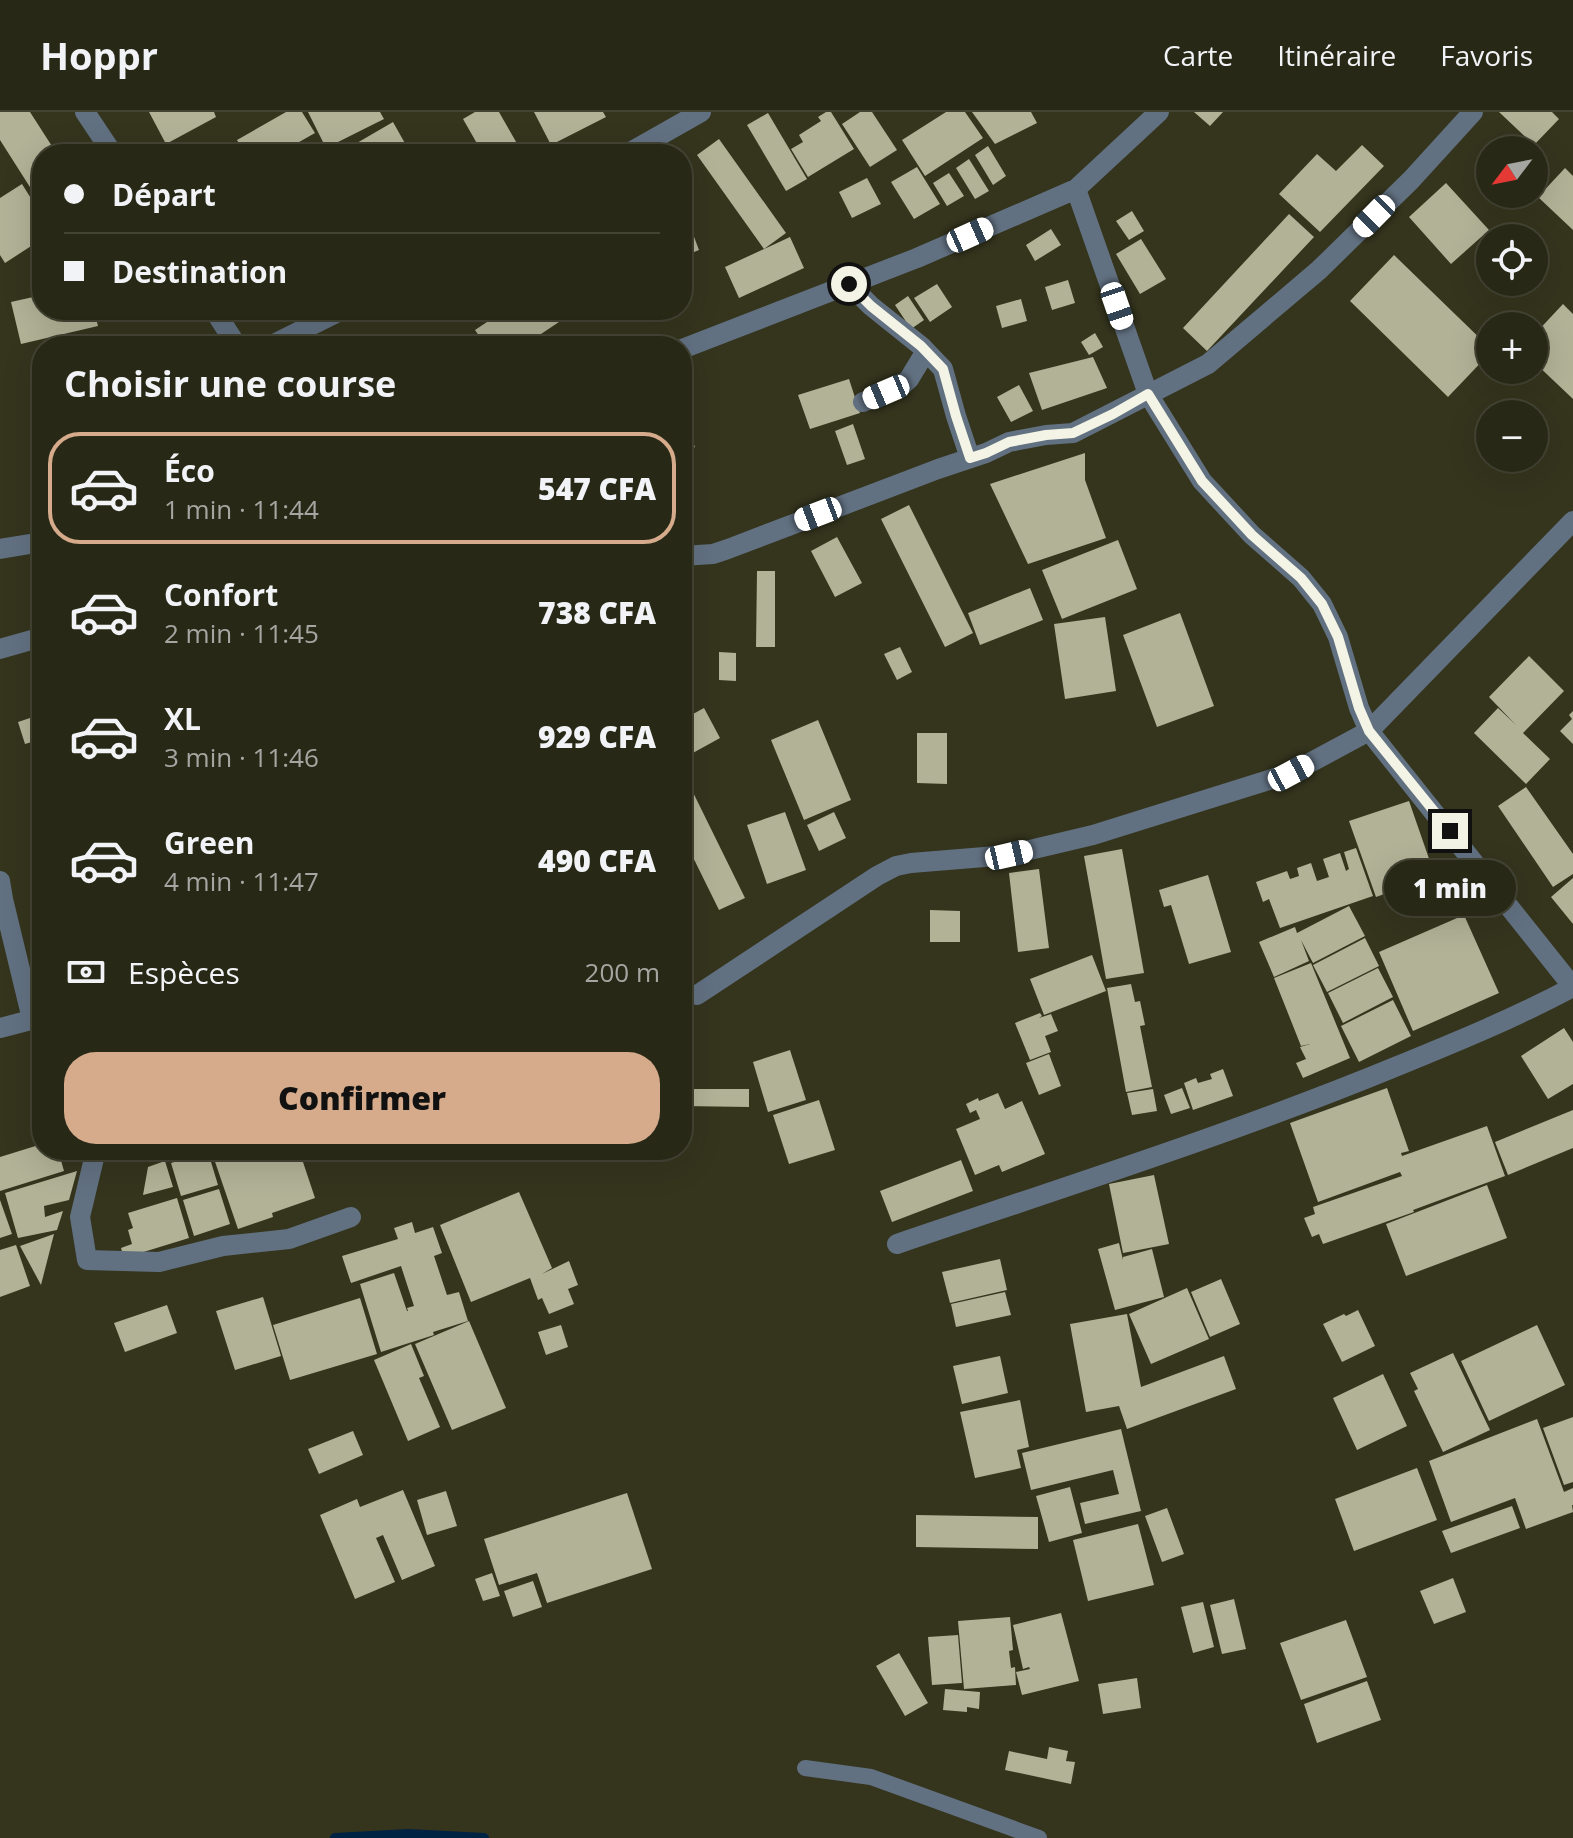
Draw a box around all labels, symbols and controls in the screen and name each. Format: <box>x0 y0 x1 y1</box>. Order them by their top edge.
text: Hoppr <box>40 29 158 81</box>
text: Carte <box>1163 36 1233 74</box>
text: Itinéraire <box>1277 36 1396 74</box>
text: Favoris <box>1440 36 1533 74</box>
north arrow <box>1476 136 1548 208</box>
map controls <box>1476 136 1548 472</box>
text: Départ <box>112 174 216 215</box>
car <box>1349 191 1399 241</box>
car <box>943 214 997 256</box>
button: locate <box>1476 224 1548 296</box>
text: Destination <box>112 251 287 292</box>
route start <box>831 266 867 302</box>
car <box>1098 279 1136 333</box>
button: + <box>1476 312 1548 384</box>
text: Choisir une course <box>64 359 396 408</box>
car <box>859 372 913 412</box>
button: − <box>1476 400 1548 472</box>
text: Éco <box>164 450 215 491</box>
icon: car <box>68 452 140 524</box>
text: 547 CFA <box>538 468 656 509</box>
text: 1 min · 11:44 <box>164 491 319 527</box>
car <box>791 494 845 534</box>
text: Confort <box>164 574 278 615</box>
icon: car <box>68 576 140 648</box>
text: 738 CFA <box>538 592 656 633</box>
text: 2 min · 11:45 <box>164 615 319 651</box>
text: XL <box>164 698 201 739</box>
icon: car <box>68 700 140 772</box>
text: 929 CFA <box>538 716 656 757</box>
text: 3 min · 11:46 <box>164 739 319 775</box>
car <box>1264 751 1318 795</box>
route end <box>1432 813 1468 849</box>
text: Green <box>164 822 255 863</box>
icon: car <box>68 824 140 896</box>
car <box>983 838 1035 872</box>
text: 490 CFA <box>538 840 656 881</box>
callout: 1 min <box>1384 859 1516 915</box>
text: 4 min · 11:47 <box>164 863 319 899</box>
text: 1 min <box>1413 870 1487 906</box>
icon: cash <box>64 950 108 994</box>
text: Espèces <box>128 952 240 993</box>
text: 200 m <box>585 954 660 990</box>
button: Confirmer <box>64 1052 660 1144</box>

